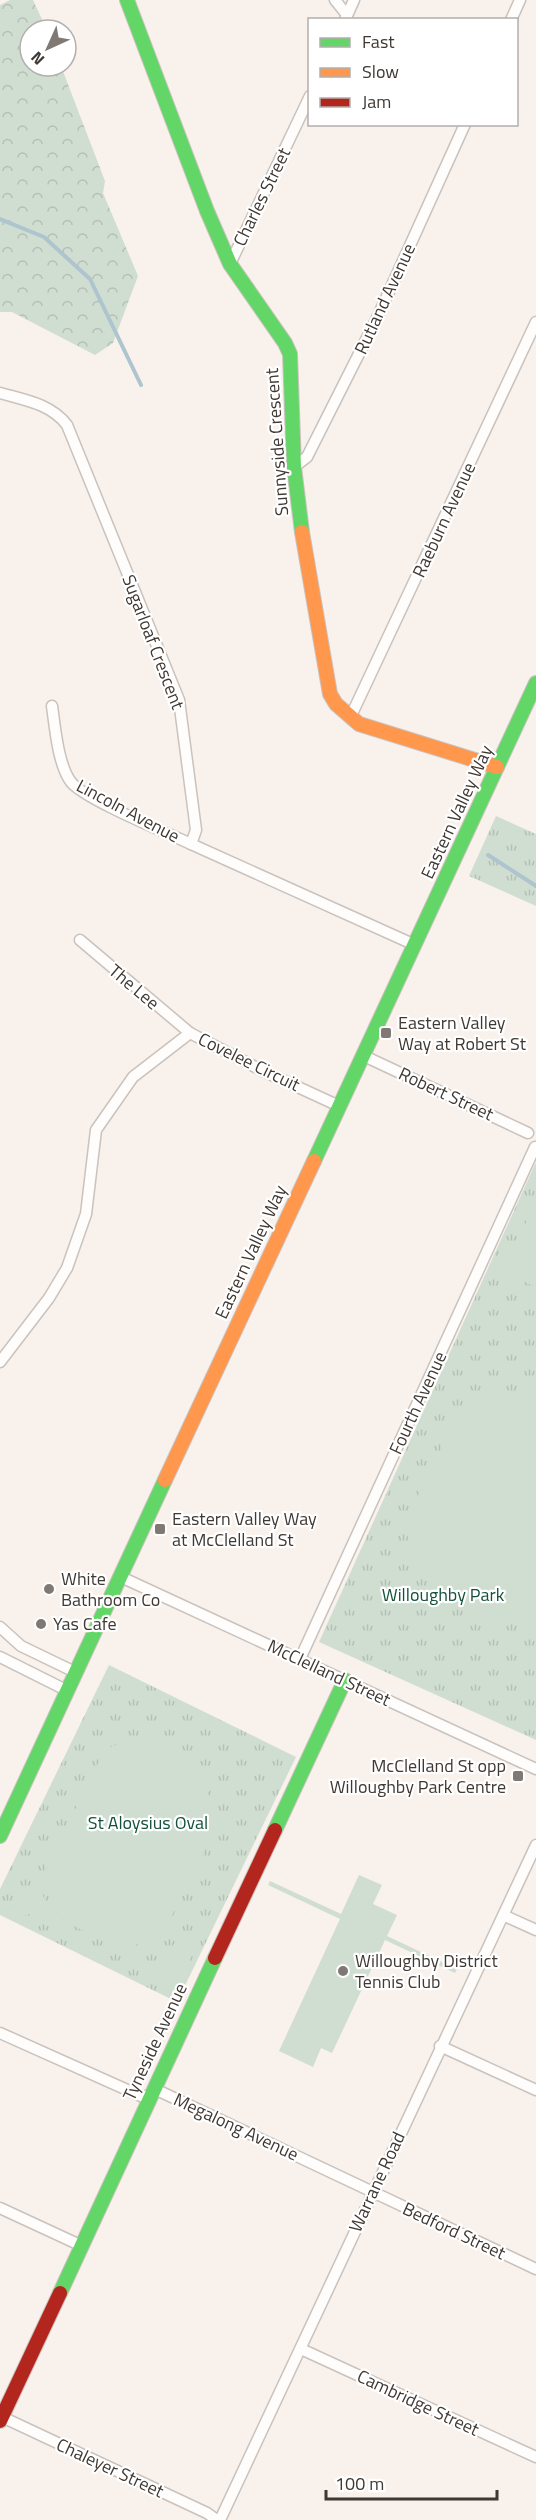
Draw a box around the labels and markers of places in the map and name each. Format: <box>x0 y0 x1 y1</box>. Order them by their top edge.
place label: Eastern Valley Way at Robert St <box>398 1009 527 1057</box>
marker: Eastern Valley Way at Robert St <box>379 1026 393 1040</box>
place label: Eastern Valley Way at McClelland St <box>172 1505 317 1553</box>
marker: Eastern Valley Way at McClelland St <box>153 1522 167 1536</box>
place label: White Bathroom Co <box>61 1565 160 1613</box>
marker: White Bathroom Co <box>42 1582 56 1596</box>
place label: Yas Cafe <box>53 1610 117 1637</box>
marker: Yas Cafe <box>34 1617 48 1631</box>
place label: McClelland St opp Willoughby Park Centre <box>330 1752 506 1800</box>
marker: McClelland St opp Willoughby Park Centre <box>511 1769 525 1783</box>
place label: Willoughby District Tennis Club <box>355 1947 498 1995</box>
marker: Willoughby District Tennis Club <box>336 1964 350 1978</box>

